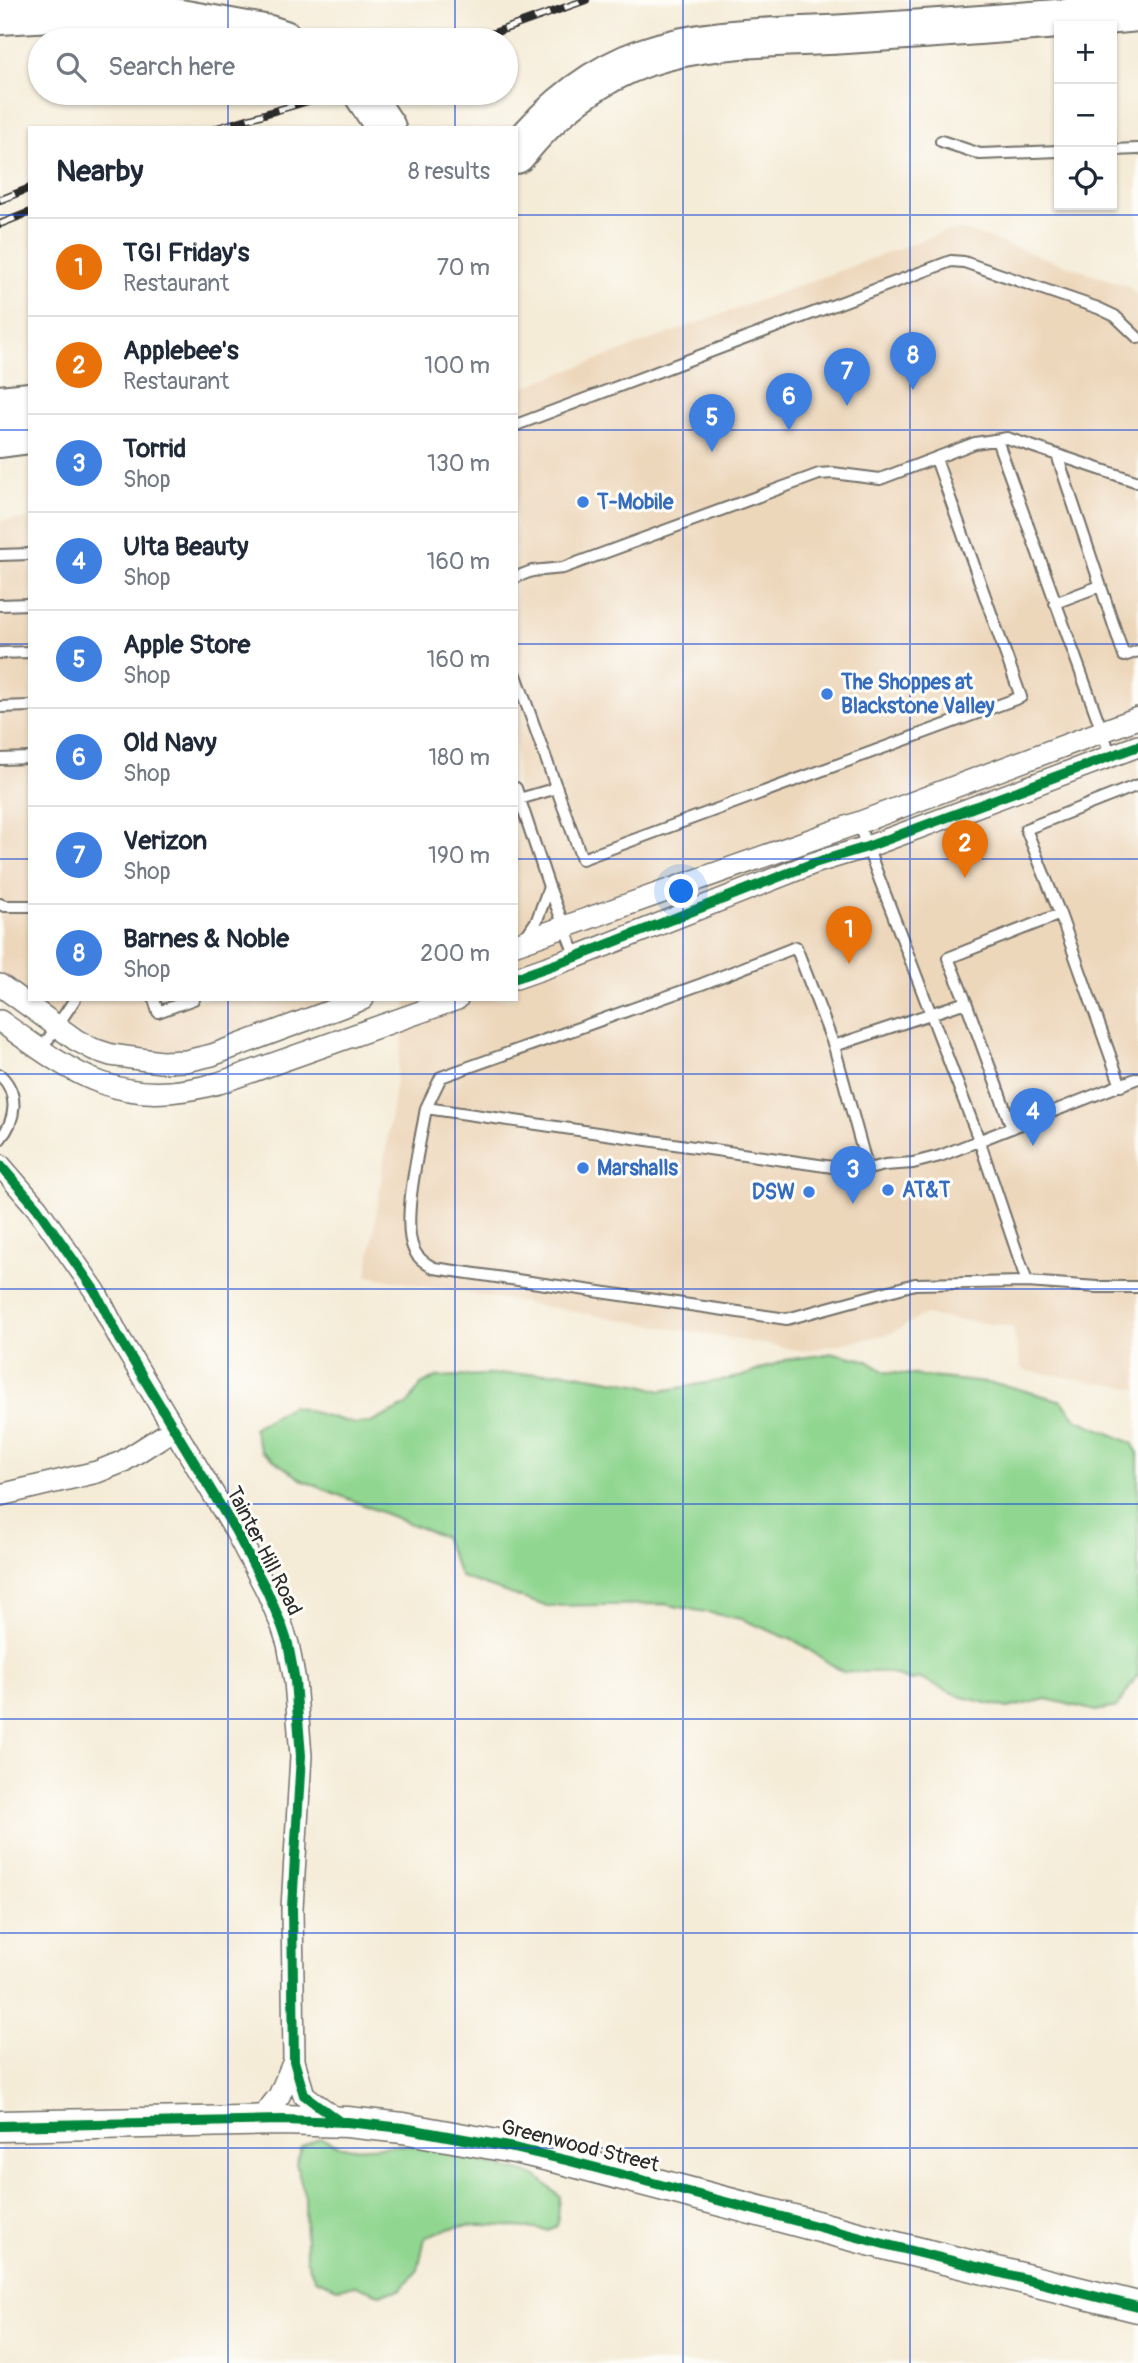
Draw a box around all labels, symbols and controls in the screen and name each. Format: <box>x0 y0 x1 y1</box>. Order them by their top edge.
map controls <box>1054 21 1117 210</box>
button: + <box>1054 21 1117 84</box>
search box <box>28 28 518 105</box>
icon: search <box>52 48 90 86</box>
text: Search here <box>108 51 235 83</box>
button: − <box>1054 84 1117 147</box>
button: locate <box>1054 147 1117 210</box>
text: Nearby <box>56 153 143 190</box>
text: 8 results <box>408 157 490 186</box>
text: TGI Friday's <box>123 237 249 269</box>
text: 1 <box>75 253 84 282</box>
text: 70 m <box>437 253 490 282</box>
text: Restaurant <box>123 269 229 298</box>
pin: 8 <box>890 332 936 390</box>
text: Applebee's <box>123 335 239 367</box>
pin: 7 <box>824 348 870 406</box>
text: 2 <box>73 351 85 380</box>
text: 100 m <box>424 351 490 380</box>
text: Restaurant <box>123 367 229 396</box>
pin: 6 <box>766 373 812 431</box>
pin: 5 <box>689 394 735 452</box>
text: Torrid <box>123 433 186 465</box>
text: 3 <box>73 449 85 478</box>
text: 130 m <box>427 449 490 478</box>
text: Shop <box>123 465 171 494</box>
place label: T-Mobile <box>596 489 674 516</box>
marker: T-Mobile <box>575 494 591 510</box>
text: Ulta Beauty <box>123 531 248 563</box>
text: 4 <box>72 547 86 576</box>
text: 160 m <box>426 547 490 576</box>
text: Shop <box>123 563 171 592</box>
text: Apple Store <box>123 629 250 661</box>
text: 5 <box>73 645 85 674</box>
text: 160 m <box>426 645 490 674</box>
text: Shop <box>123 661 171 690</box>
place label: The Shoppes at Blackstone Valley <box>840 669 994 720</box>
marker: The Shoppes at Blackstone Valley <box>819 686 835 702</box>
text: Old Navy <box>123 727 217 759</box>
text: 6 <box>72 743 86 772</box>
text: 180 m <box>428 743 490 772</box>
text: Shop <box>123 759 171 788</box>
pin: 2 <box>942 820 988 878</box>
text: Verizon <box>123 825 207 857</box>
text: 7 <box>73 841 85 870</box>
text: 190 m <box>428 841 490 870</box>
text: Shop <box>123 857 171 886</box>
your location <box>664 874 698 908</box>
pin: 1 <box>826 906 872 964</box>
text: Barnes & Noble <box>123 923 289 955</box>
text: 8 <box>73 939 85 968</box>
text: 200 m <box>420 939 490 968</box>
text: Shop <box>123 955 171 984</box>
pin: 4 <box>1010 1088 1056 1146</box>
pin: 3 <box>830 1146 876 1204</box>
place label: Marshalls <box>597 1155 678 1182</box>
marker: Marshalls <box>575 1160 591 1176</box>
place label: AT&T <box>902 1177 951 1204</box>
place label: DSW <box>752 1179 795 1206</box>
marker: AT&T <box>880 1182 896 1198</box>
marker: DSW <box>801 1184 817 1200</box>
street label: Tainter Hill Road <box>220 1482 308 1620</box>
street label: Greenwood Street <box>498 2113 662 2179</box>

